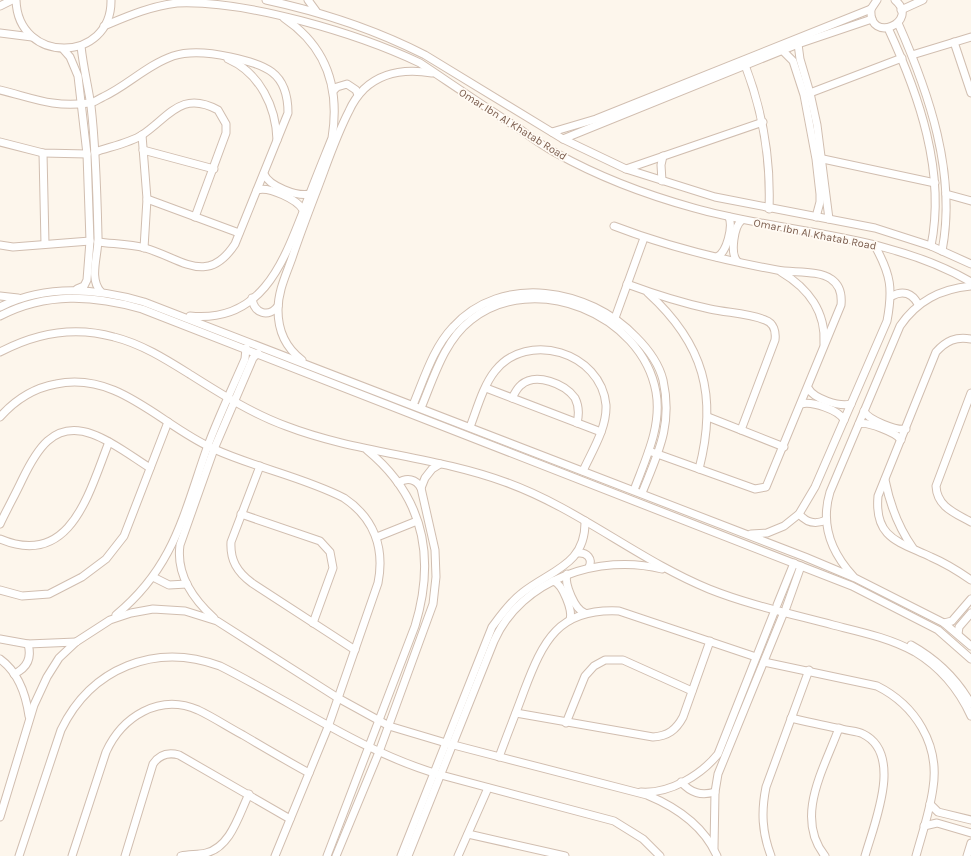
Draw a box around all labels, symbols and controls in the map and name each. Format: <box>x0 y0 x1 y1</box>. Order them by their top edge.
street label: Omar Ibn Al Khatab Road <box>456 86 569 163</box>
street label: Omar Ibn Al Khatab Road <box>752 216 877 253</box>

